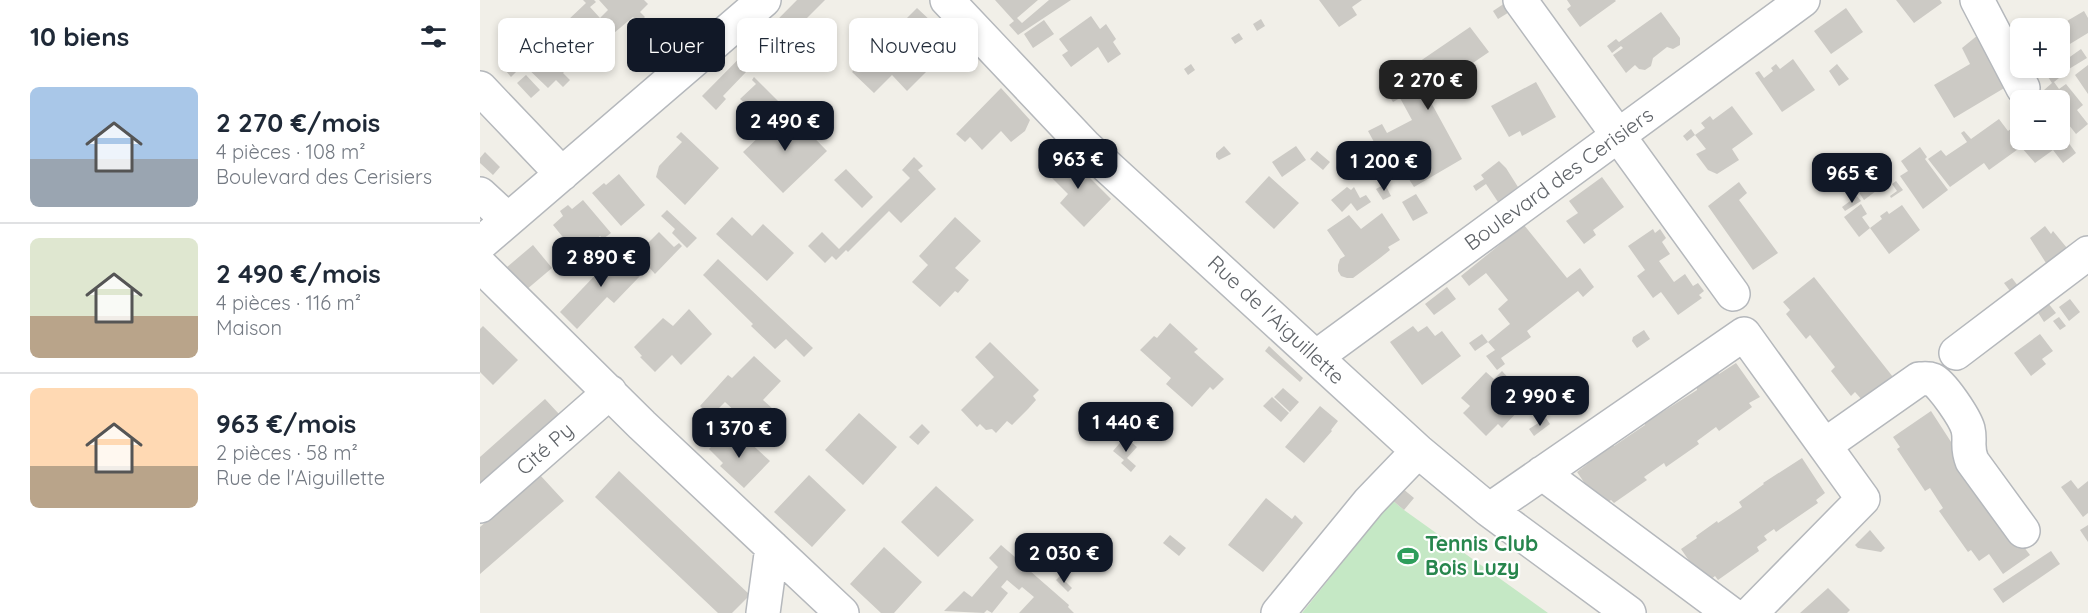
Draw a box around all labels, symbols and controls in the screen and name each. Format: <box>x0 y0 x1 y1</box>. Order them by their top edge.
chip: Acheter <box>498 18 615 72</box>
chip: Louer <box>627 18 725 72</box>
chip: Filtres <box>737 18 837 72</box>
chip: Nouveau <box>849 18 978 72</box>
map controls <box>2010 18 2070 150</box>
button: + <box>2010 18 2070 78</box>
text: 10 biens <box>30 20 129 53</box>
icon: filters <box>417 20 450 53</box>
pin: 2 270 € <box>1373 60 1483 111</box>
text: 2 270 € <box>1393 67 1463 92</box>
button: − <box>2010 90 2070 150</box>
pin: 2 490 € <box>730 101 840 152</box>
street label: Boulevard des Cerisiers <box>1459 101 1658 255</box>
text: 2 270 €/mois <box>216 106 380 139</box>
text: 2 490 € <box>750 108 820 133</box>
icon: home <box>78 111 150 183</box>
text: 4 pièces · 108 m² <box>216 139 366 164</box>
pin: 963 € <box>1036 139 1120 190</box>
pin: 1 200 € <box>1329 141 1439 192</box>
text: 963 € <box>1052 146 1104 171</box>
text: 1 200 € <box>1350 148 1418 173</box>
pin: 965 € <box>1810 153 1894 204</box>
text: 965 € <box>1826 160 1878 185</box>
text: Boulevard des Cerisiers <box>216 164 432 189</box>
pin: 2 890 € <box>546 237 656 288</box>
text: 2 890 € <box>566 244 636 269</box>
street label: Rue de l'Aiguillette <box>1203 249 1350 389</box>
text: 2 490 €/mois <box>216 257 381 290</box>
icon: home <box>78 262 150 334</box>
text: 4 pièces · 116 m² <box>216 290 361 315</box>
text: Maison <box>216 315 282 340</box>
pin: 2 990 € <box>1485 376 1595 427</box>
text: 2 990 € <box>1505 383 1575 408</box>
pin: 1 440 € <box>1071 402 1181 453</box>
text: 963 €/mois <box>216 407 356 440</box>
pin: 1 370 € <box>684 408 794 459</box>
text: 1 440 € <box>1092 409 1160 434</box>
icon: home <box>78 412 150 484</box>
text: 1 370 € <box>706 415 772 440</box>
street label: Cité Py <box>510 416 578 480</box>
text: 2 pièces · 58 m² <box>216 440 358 465</box>
text: Rue de l'Aiguillette <box>216 465 385 490</box>
place label: Tennis Club Bois Luzy <box>1425 530 1538 580</box>
pin: 2 030 € <box>1009 533 1119 584</box>
text: 2 030 € <box>1029 540 1099 565</box>
sports icon: Tennis Club Bois Luzy <box>1396 544 1420 568</box>

